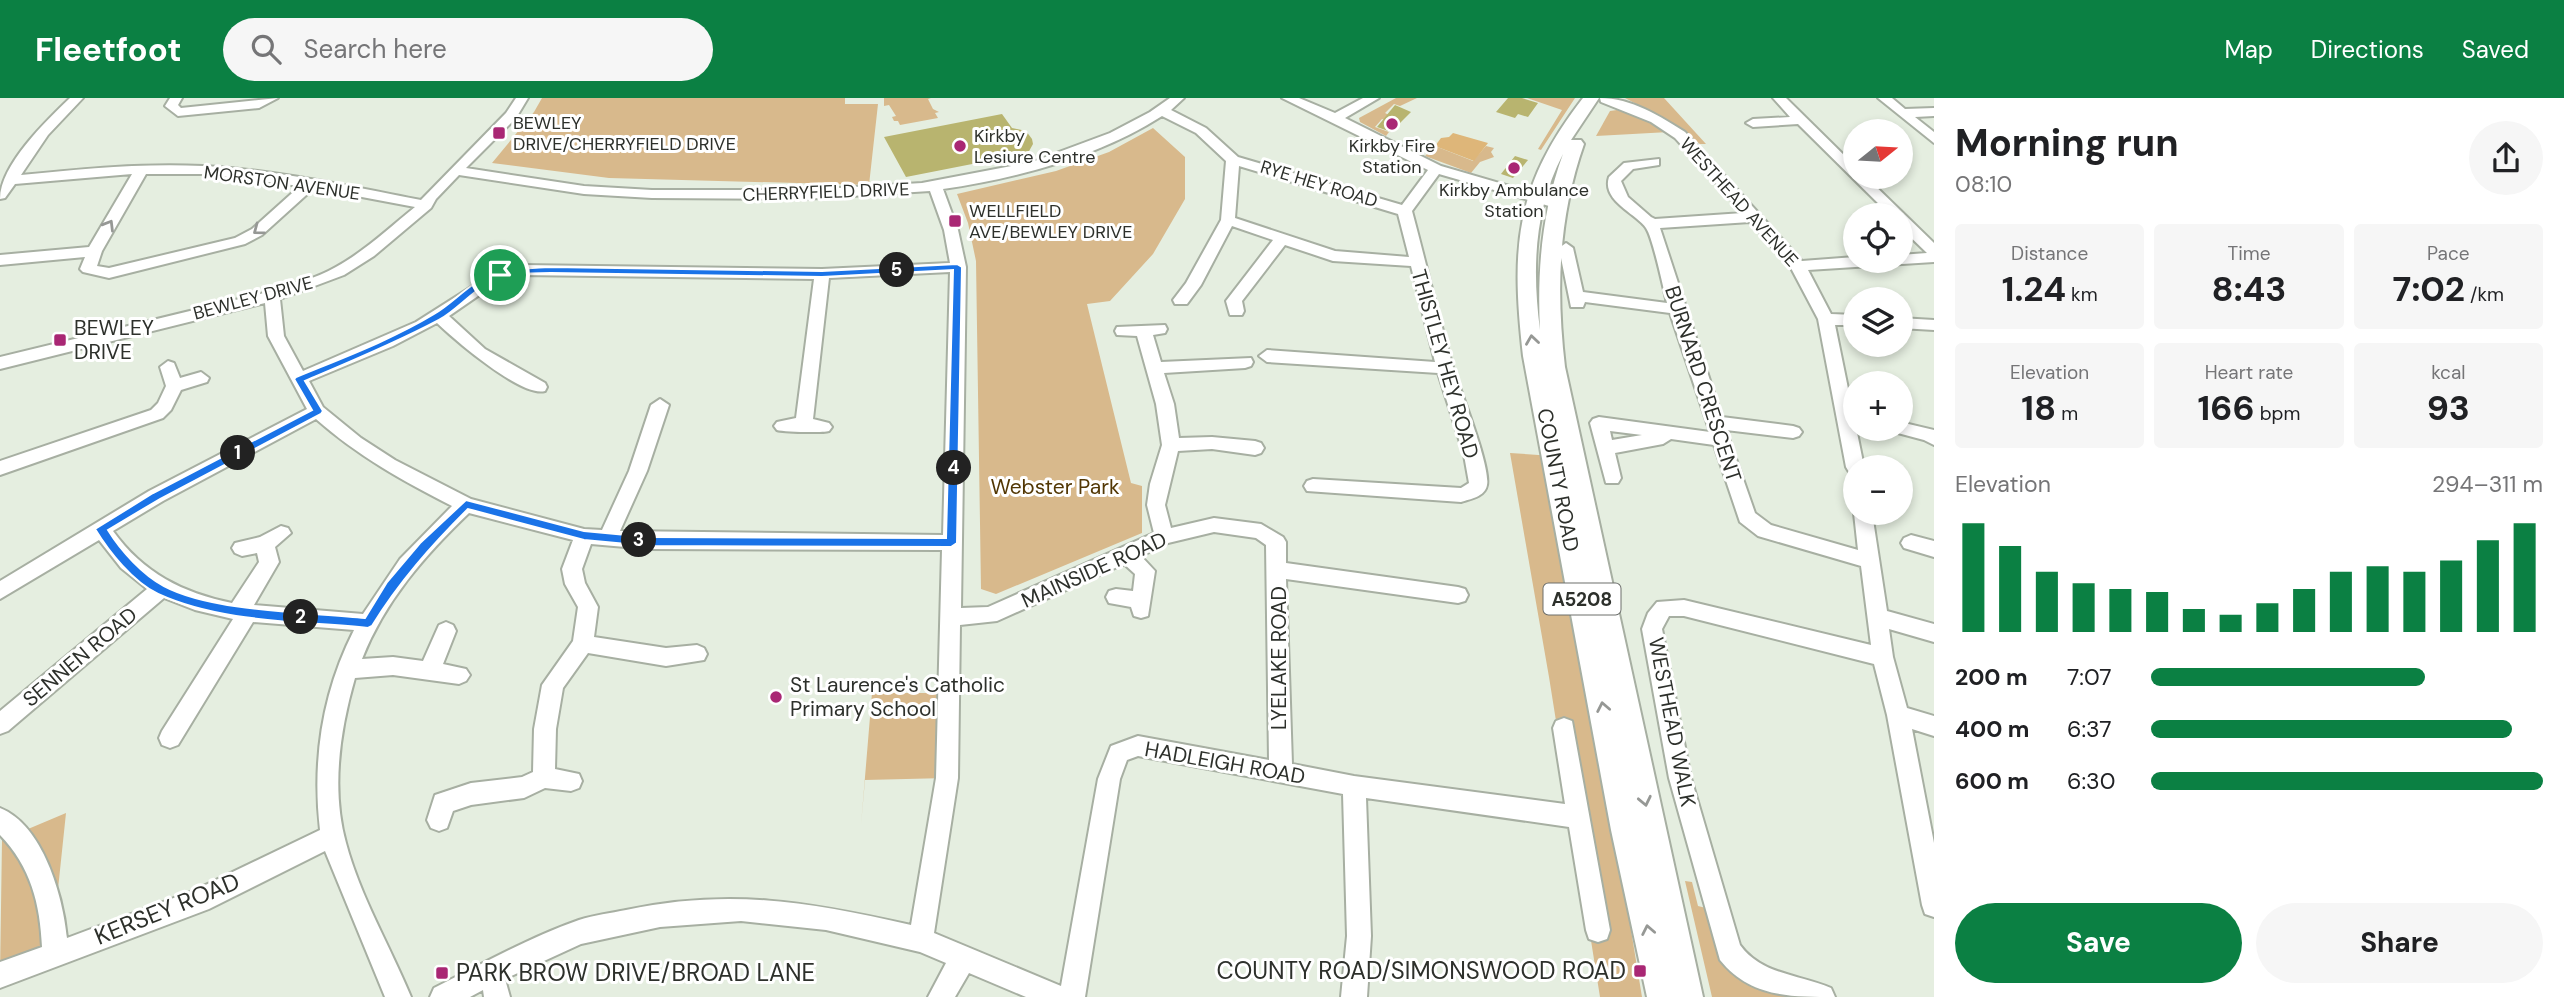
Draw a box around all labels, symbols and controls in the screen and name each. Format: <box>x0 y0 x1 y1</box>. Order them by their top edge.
search box <box>223 18 713 81</box>
text: Fleetfoot <box>35 28 181 71</box>
icon: search <box>247 30 285 68</box>
text: Search here <box>303 32 447 66</box>
text: Map <box>2225 34 2273 65</box>
text: Directions <box>2311 34 2424 65</box>
text: Saved <box>2462 34 2529 65</box>
place label: BEWLEY DRIVE/CHERRYFIELD DRIVE <box>513 111 736 156</box>
marker: Kirkby Fire Station <box>1384 116 1400 132</box>
text: Morning run <box>1955 118 2179 168</box>
north arrow <box>1843 119 1913 189</box>
map controls <box>1843 119 1913 525</box>
button: share <box>2469 121 2543 195</box>
place label: Kirkby Lesiure Centre <box>974 124 1095 169</box>
marker: BEWLEY DRIVE/CHERRYFIELD DRIVE <box>491 125 507 141</box>
street label: WESTHEAD AVENUE <box>1674 132 1804 272</box>
place label: Kirkby Fire Station <box>1349 134 1435 179</box>
marker: Kirkby Lesiure Centre <box>952 138 968 154</box>
street label: RYE HEY ROAD <box>1257 155 1381 213</box>
street label: MORSTON AVENUE <box>202 160 362 206</box>
marker: Kirkby Ambulance Station <box>1506 160 1522 176</box>
text: 08:10 <box>1955 169 2012 199</box>
street label: CHERRYFIELD DRIVE <box>742 177 910 207</box>
place label: Kirkby Ambulance Station <box>1439 178 1589 223</box>
place label: WELLFIELD AVE/BEWLEY DRIVE <box>969 199 1132 244</box>
button: locate <box>1843 203 1913 273</box>
marker: WELLFIELD AVE/BEWLEY DRIVE <box>947 213 963 229</box>
one-way arrow <box>101 219 114 232</box>
one-way arrow <box>253 221 265 234</box>
text: Distance <box>2011 241 2088 266</box>
text: Time <box>2228 241 2270 266</box>
text: Pace <box>2427 241 2470 266</box>
pin <box>470 245 530 305</box>
pin: 5 <box>880 252 914 288</box>
icon: arrive <box>481 256 519 294</box>
text: 5 <box>891 257 902 282</box>
street label: THISTLEY HEY ROAD <box>1405 266 1485 462</box>
text: 1.24 <box>2002 266 2066 312</box>
text: 8:43 <box>2212 266 2286 312</box>
text: 7:02 <box>2393 266 2465 312</box>
street label: BEWLEY DRIVE <box>191 271 315 325</box>
street label: BURNARD CRESCENT <box>1658 282 1748 486</box>
text: km <box>2066 282 2098 307</box>
text: /km <box>2465 282 2504 307</box>
button: layers <box>1843 287 1913 357</box>
place label: BEWLEY DRIVE <box>74 314 154 366</box>
marker: BEWLEY DRIVE <box>52 332 68 348</box>
one-way arrow <box>1525 334 1540 346</box>
text: Elevation <box>2010 360 2089 385</box>
text: Heart rate <box>2205 360 2293 385</box>
text: kcal <box>2431 360 2465 385</box>
button: + <box>1843 371 1913 441</box>
text: 18 <box>2021 385 2056 431</box>
text: 166 <box>2198 385 2255 431</box>
text: 93 <box>2427 385 2470 431</box>
text: m <box>2056 401 2078 426</box>
text: bpm <box>2255 401 2300 426</box>
street label: COUNTY ROAD <box>1530 406 1586 554</box>
pin: 1 <box>220 436 256 470</box>
text: 1 <box>234 440 241 465</box>
pin: 4 <box>936 450 972 486</box>
text: 4 <box>947 455 960 480</box>
button: − <box>1843 455 1913 525</box>
text: Elevation <box>1955 469 2051 499</box>
text: 294–311 m <box>2432 469 2543 499</box>
park label: Webster Park <box>990 473 1120 501</box>
pin: 3 <box>622 522 656 558</box>
street label: MAINSIDE ROAD <box>1017 525 1171 615</box>
text: 3 <box>633 527 644 552</box>
road number: A5208 <box>1544 584 1620 614</box>
street label: LYELAKE ROAD <box>1265 586 1293 730</box>
pin: 2 <box>284 600 318 634</box>
street label: SENNEN ROAD <box>17 601 143 713</box>
text: 2 <box>295 604 306 629</box>
street label: WESTHEAD WALK <box>1642 635 1702 809</box>
text: 200 m <box>1955 662 2028 692</box>
text: 7:07 <box>2067 662 2112 692</box>
place label: St Laurence's Catholic Primary School <box>790 671 1005 723</box>
marker: St Laurence's Catholic Primary School <box>768 689 784 705</box>
one-way arrow <box>1596 701 1611 713</box>
text: 400 m <box>1955 714 2029 744</box>
text: 6:37 <box>2067 714 2112 744</box>
street label: HADLEIGH ROAD <box>1143 735 1307 791</box>
text: 600 m <box>1955 766 2029 796</box>
text: 6:30 <box>2067 766 2115 796</box>
one-way arrow <box>1636 795 1651 807</box>
street label: KERSEY ROAD <box>90 865 244 952</box>
button: Save <box>1955 903 2242 983</box>
button: Share <box>2256 903 2543 983</box>
one-way arrow <box>1641 925 1656 937</box>
place label: COUNTY ROAD/SIMONSWOOD ROAD <box>1216 955 1626 986</box>
place label: PARK BROW DRIVE/BROAD LANE <box>456 957 815 988</box>
marker: COUNTY ROAD/SIMONSWOOD ROAD <box>1632 963 1648 979</box>
marker: PARK BROW DRIVE/BROAD LANE <box>434 965 450 981</box>

